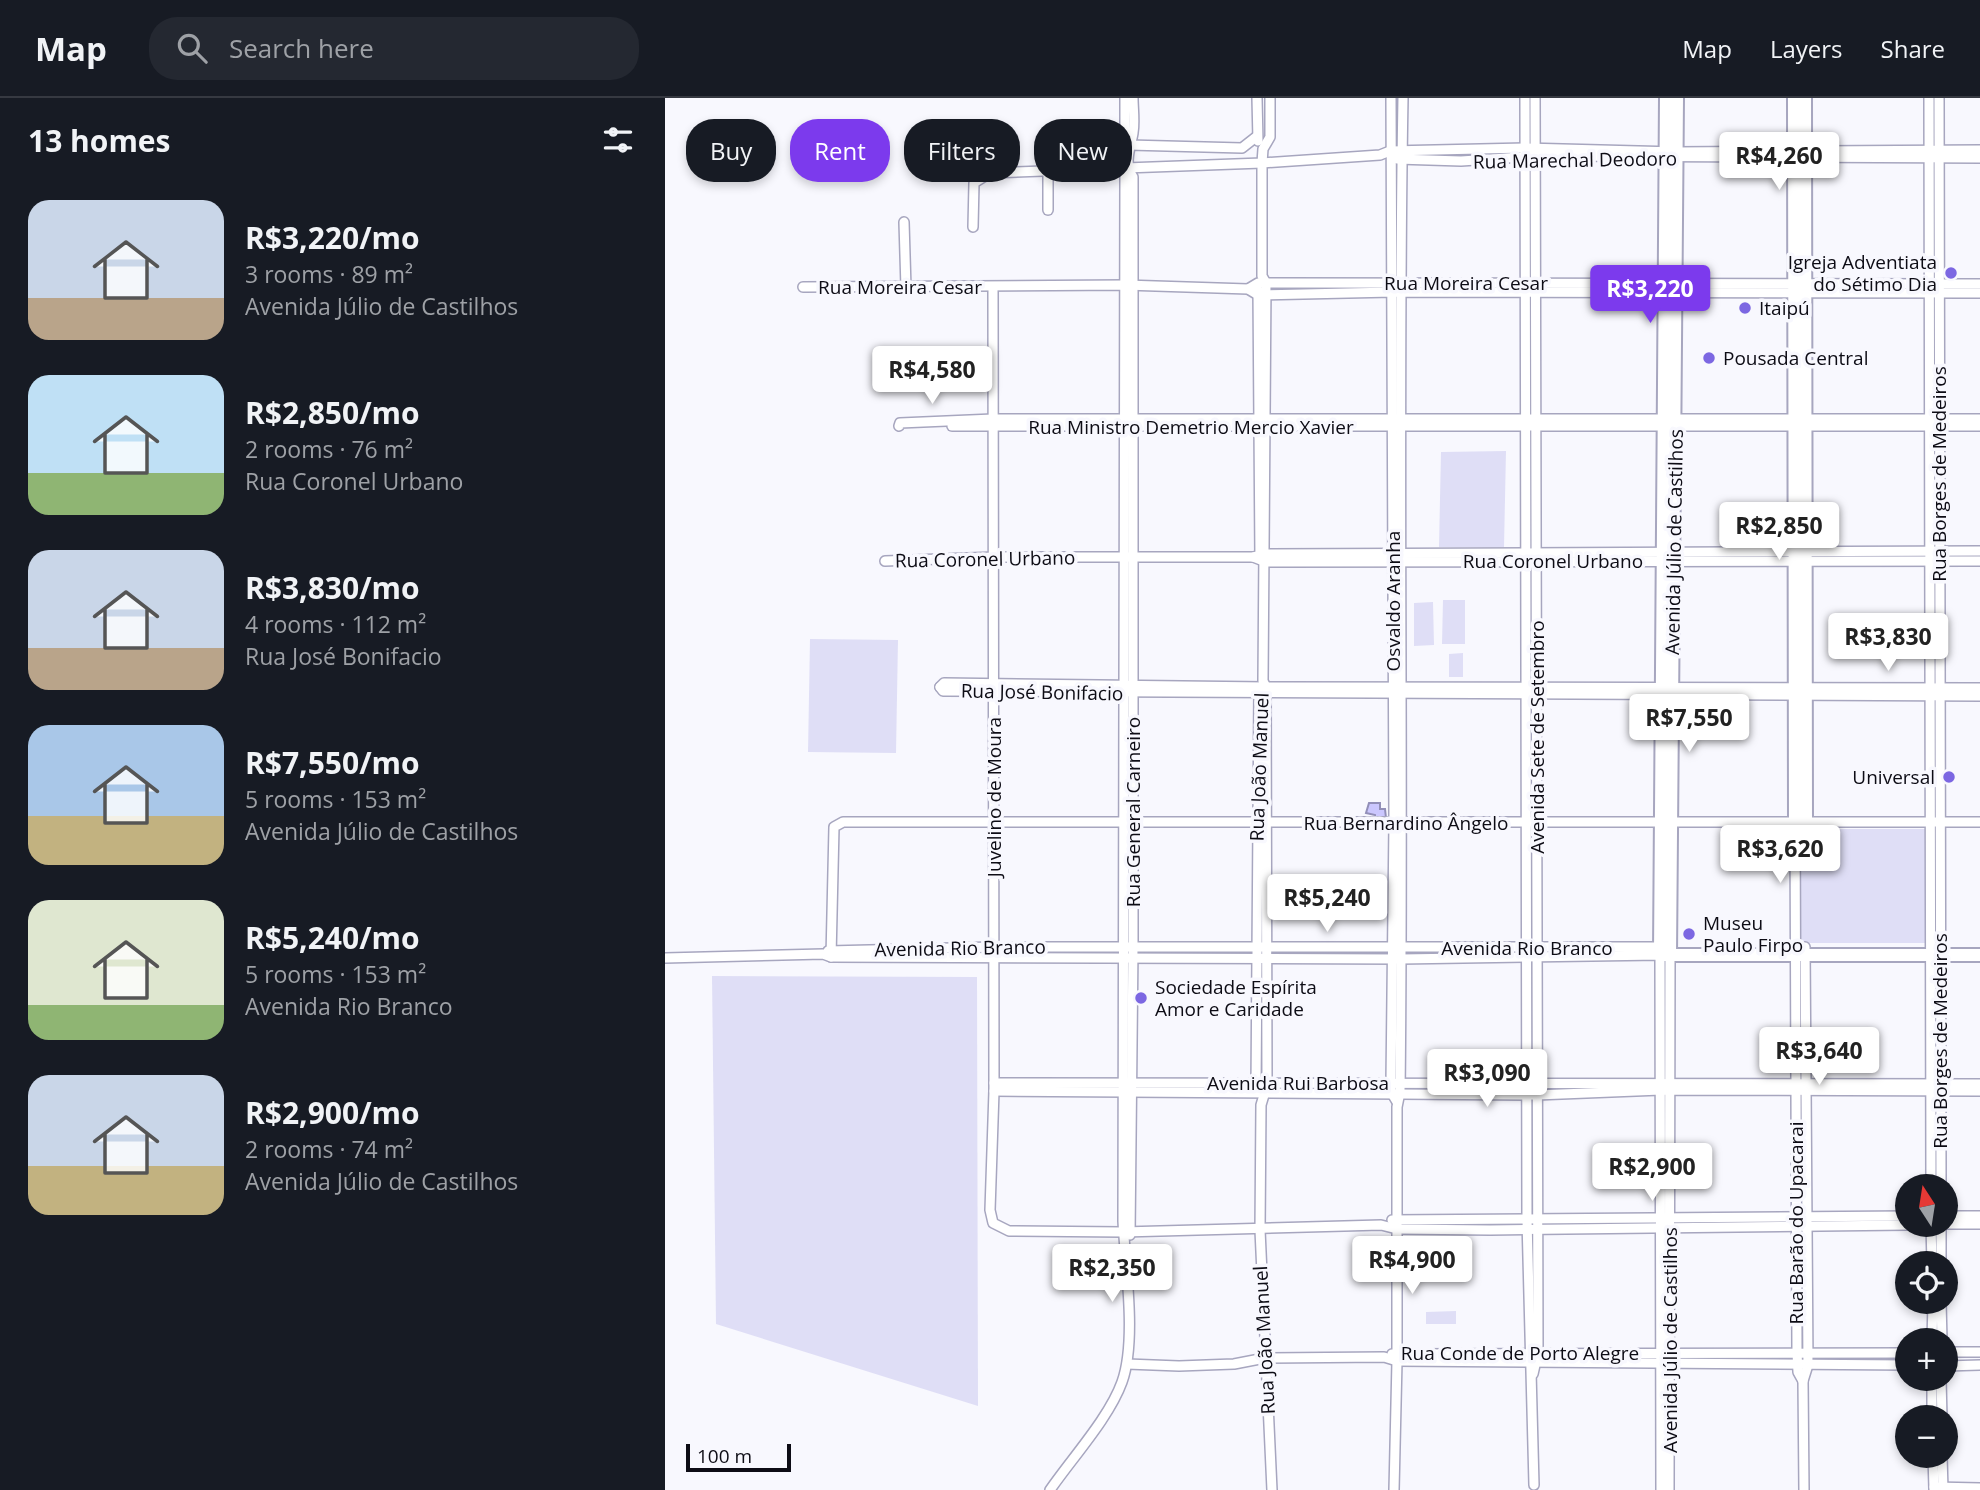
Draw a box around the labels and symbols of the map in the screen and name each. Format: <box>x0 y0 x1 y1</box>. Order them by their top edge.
pin: R$4,260 <box>1714 132 1844 192</box>
street label: Rua Marechal Deodoro <box>1473 145 1677 175</box>
place label: Igreja Adventiata do Sétimo Dia <box>1788 249 1937 297</box>
marker: Igreja Adventiata do Sétimo Dia <box>1943 265 1959 281</box>
pin: R$3,220 <box>1585 266 1715 325</box>
street label: Rua Moreira Cesar <box>1384 270 1548 296</box>
street label: Rua Moreira Cesar <box>818 274 982 300</box>
place label: Itaipú <box>1759 295 1810 321</box>
marker: Itaipú <box>1737 300 1753 316</box>
place label: Pousada Central <box>1723 345 1868 371</box>
pin: R$4,580 <box>867 346 997 406</box>
marker: Pousada Central <box>1701 350 1717 366</box>
street label: Rua Borges de Medeiros <box>1926 366 1952 582</box>
street label: Rua Ministro Demetrio Mercio Xavier <box>1028 414 1354 440</box>
street label: Avenida Júlio de Castilhos <box>1659 429 1689 655</box>
pin: R$2,850 <box>1714 503 1844 562</box>
street label: Osvaldo Aranha <box>1380 531 1406 671</box>
street label: Rua Coronel Urbano <box>895 544 1075 574</box>
street label: Rua Coronel Urbano <box>1463 548 1643 574</box>
pin: R$3,830 <box>1823 614 1953 673</box>
street label: Avenida Sete de Setembro <box>1524 620 1550 854</box>
street label: Rua José Bonifacio <box>961 678 1123 706</box>
street label: Rua João Manuel <box>1243 692 1275 842</box>
pin: R$7,550 <box>1624 694 1754 754</box>
street label: Juvelino de Moura <box>981 717 1007 879</box>
street label: Rua General Carneiro <box>1120 717 1146 907</box>
place label: Universal <box>1852 764 1935 790</box>
marker: Universal <box>1941 769 1957 785</box>
street label: Rua Bernardino Ângelo <box>1304 810 1508 836</box>
pin: R$3,620 <box>1715 826 1845 885</box>
pin: R$5,240 <box>1262 874 1392 934</box>
place label: Museu Paulo Firpo <box>1703 910 1803 958</box>
marker: Museu Paulo Firpo <box>1681 926 1697 942</box>
street label: Rua Borges de Medeiros <box>1927 933 1953 1149</box>
street label: Avenida Rio Branco <box>874 934 1046 962</box>
street label: Avenida Rio Branco <box>1441 935 1613 961</box>
place label: Sociedade Espírita Amor e Caridade <box>1155 974 1317 1022</box>
marker: Sociedade Espírita Amor e Caridade <box>1133 990 1149 1006</box>
pin: R$3,640 <box>1754 1028 1884 1087</box>
pin: R$3,090 <box>1422 1049 1552 1109</box>
street label: Avenida Rui Barbosa <box>1207 1070 1389 1096</box>
street label: Rua Barão do Upacarai <box>1783 1121 1809 1325</box>
pin: R$2,900 <box>1587 1144 1717 1203</box>
north arrow <box>1895 1174 1958 1237</box>
street label: Avenida Júlio de Castilhos <box>1657 1227 1683 1453</box>
pin: R$4,900 <box>1347 1236 1477 1296</box>
pin: R$2,350 <box>1047 1244 1177 1304</box>
street label: Rua João Manuel <box>1247 1265 1281 1415</box>
street label: Rua Conde de Porto Alegre <box>1401 1340 1639 1366</box>
scale bar <box>686 1441 791 1473</box>

